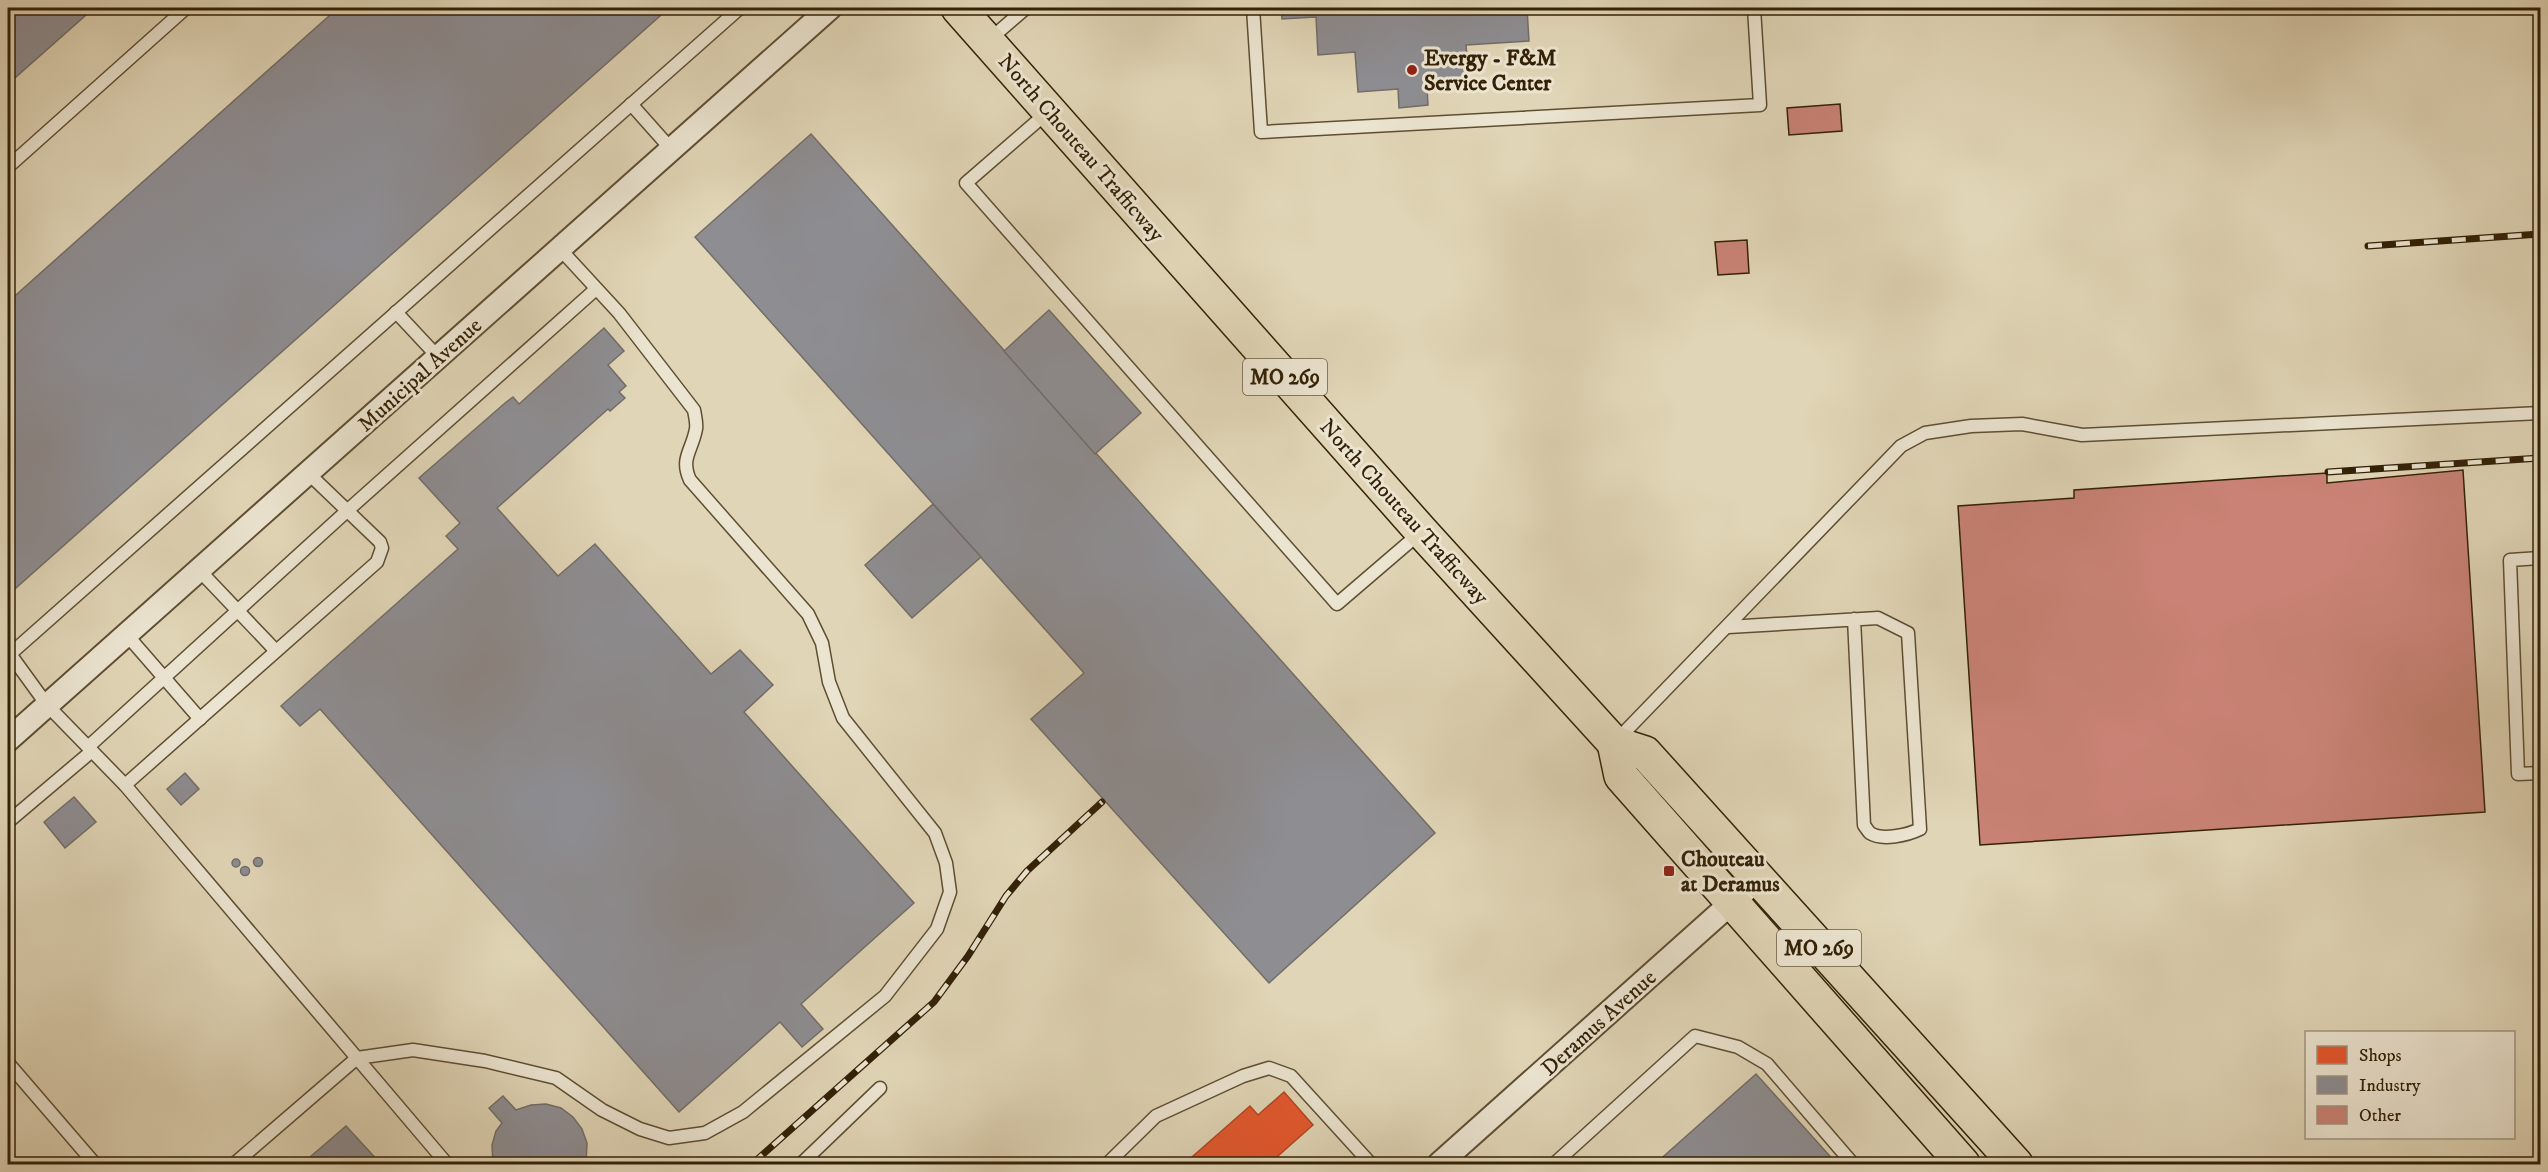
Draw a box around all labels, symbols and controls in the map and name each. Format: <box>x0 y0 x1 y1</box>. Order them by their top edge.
place label: Evergy - F&M Service Center <box>1424 45 1556 97</box>
street label: North Chouteau Trafficway <box>992 48 1170 248</box>
marker: Evergy - F&M Service Center <box>1405 63 1419 77</box>
street label: Municipal Avenue <box>352 312 488 438</box>
road number: MO 269 <box>1243 359 1327 395</box>
street label: North Chouteau Trafficway <box>1313 414 1495 611</box>
place label: Chouteau at Deramus <box>1681 846 1780 898</box>
marker: Chouteau at Deramus <box>1662 864 1676 878</box>
road number: MO 269 <box>1777 930 1861 966</box>
street label: Deramus Avenue <box>1536 964 1662 1082</box>
legend <box>2305 1031 2515 1139</box>
text: Shops <box>2359 1045 2402 1067</box>
text: Industry <box>2359 1075 2421 1097</box>
text: Other <box>2359 1105 2401 1127</box>

